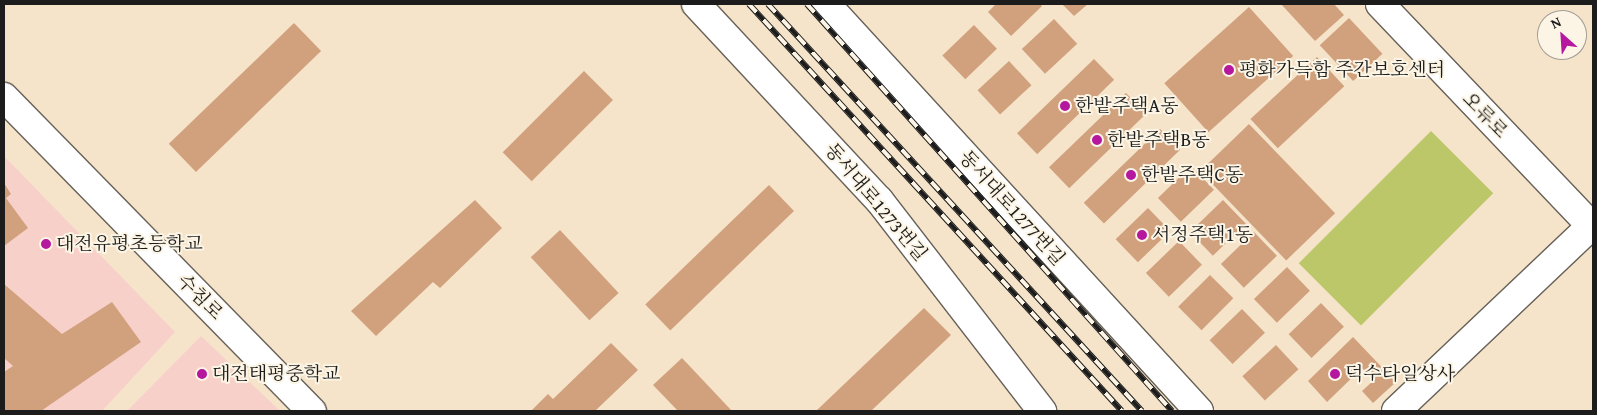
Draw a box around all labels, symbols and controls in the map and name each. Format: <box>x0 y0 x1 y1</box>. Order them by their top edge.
north arrow <box>1537 10 1587 60</box>
text: N <box>1547 11 1564 33</box>
place label: 평화가득함 주간보호센터 <box>1239 59 1445 81</box>
marker: 평화가득함 주간보호센터 <box>1223 64 1235 76</box>
street label: 오류로 <box>1458 87 1512 143</box>
place label: 한밭주택A동 <box>1075 95 1178 117</box>
marker: 한밭주택A동 <box>1059 100 1071 112</box>
place label: 한밭주택B동 <box>1107 129 1210 151</box>
marker: 한밭주택B동 <box>1091 134 1103 146</box>
street label: 동서대로1273번길 <box>820 138 932 266</box>
street label: 동서대로1277번길 <box>954 146 1070 270</box>
place label: 한밭주택C동 <box>1141 164 1243 186</box>
marker: 한밭주택C동 <box>1125 169 1137 181</box>
place label: 서정주택1동 <box>1152 224 1253 246</box>
marker: 서정주택1동 <box>1136 229 1148 241</box>
place label: 대전유평초등학교 <box>56 233 203 255</box>
marker: 대전유평초등학교 <box>40 238 52 250</box>
street label: 수침로 <box>172 269 228 325</box>
place label: 대전태평중학교 <box>212 363 340 385</box>
place label: 덕수타일상사 <box>1345 363 1455 385</box>
marker: 대전태평중학교 <box>196 368 208 380</box>
marker: 덕수타일상사 <box>1329 368 1341 380</box>

